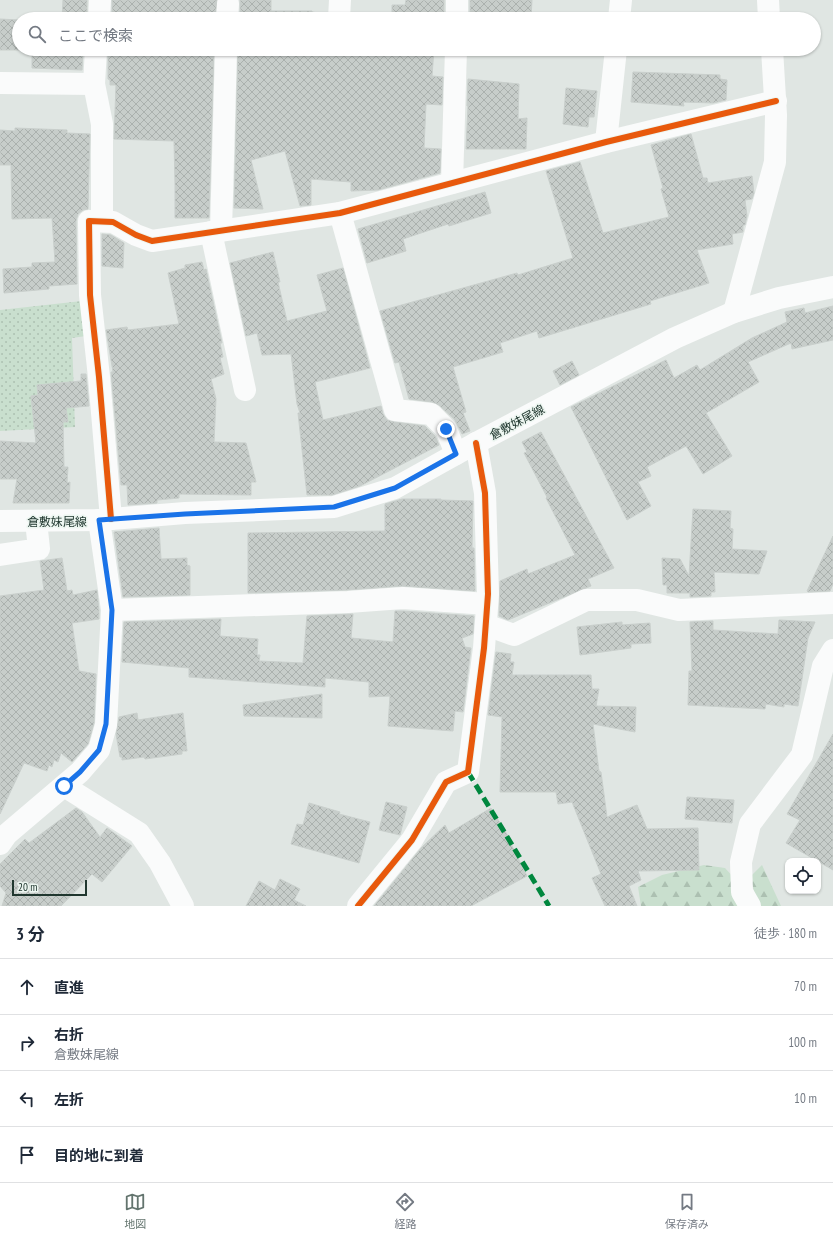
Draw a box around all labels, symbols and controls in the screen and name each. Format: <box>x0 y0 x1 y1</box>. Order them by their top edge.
search box <box>12 12 821 56</box>
icon: search <box>26 23 48 45</box>
text: ここで検索 <box>58 26 133 45</box>
street label: 倉敷妹尾線 <box>487 401 547 443</box>
route end <box>437 420 455 438</box>
street label: 倉敷妹尾線 <box>27 514 87 529</box>
route start <box>55 777 73 795</box>
map controls <box>785 858 821 894</box>
button: locate <box>785 858 821 894</box>
scale bar <box>12 878 87 897</box>
text: 20 m <box>18 880 37 894</box>
text: 3 分 <box>16 923 45 945</box>
text: 徒歩 · 180 m <box>754 925 817 942</box>
icon: ahead <box>16 976 38 998</box>
text: 直進 <box>54 978 84 997</box>
text: 70 m <box>794 978 817 995</box>
text: 右折 <box>54 1025 84 1044</box>
icon: right <box>16 1032 38 1054</box>
text: 100 m <box>788 1034 817 1051</box>
text: 倉敷妹尾線 <box>54 1046 119 1063</box>
icon: left <box>16 1088 38 1110</box>
text: 左折 <box>54 1090 84 1109</box>
text: 10 m <box>794 1090 817 1107</box>
icon: arrive <box>16 1144 38 1166</box>
text: 目的地に到着 <box>54 1146 144 1165</box>
tab: 地図 <box>124 1191 146 1231</box>
tab: 経路 <box>394 1191 416 1231</box>
tab: 保存済み <box>665 1191 709 1231</box>

